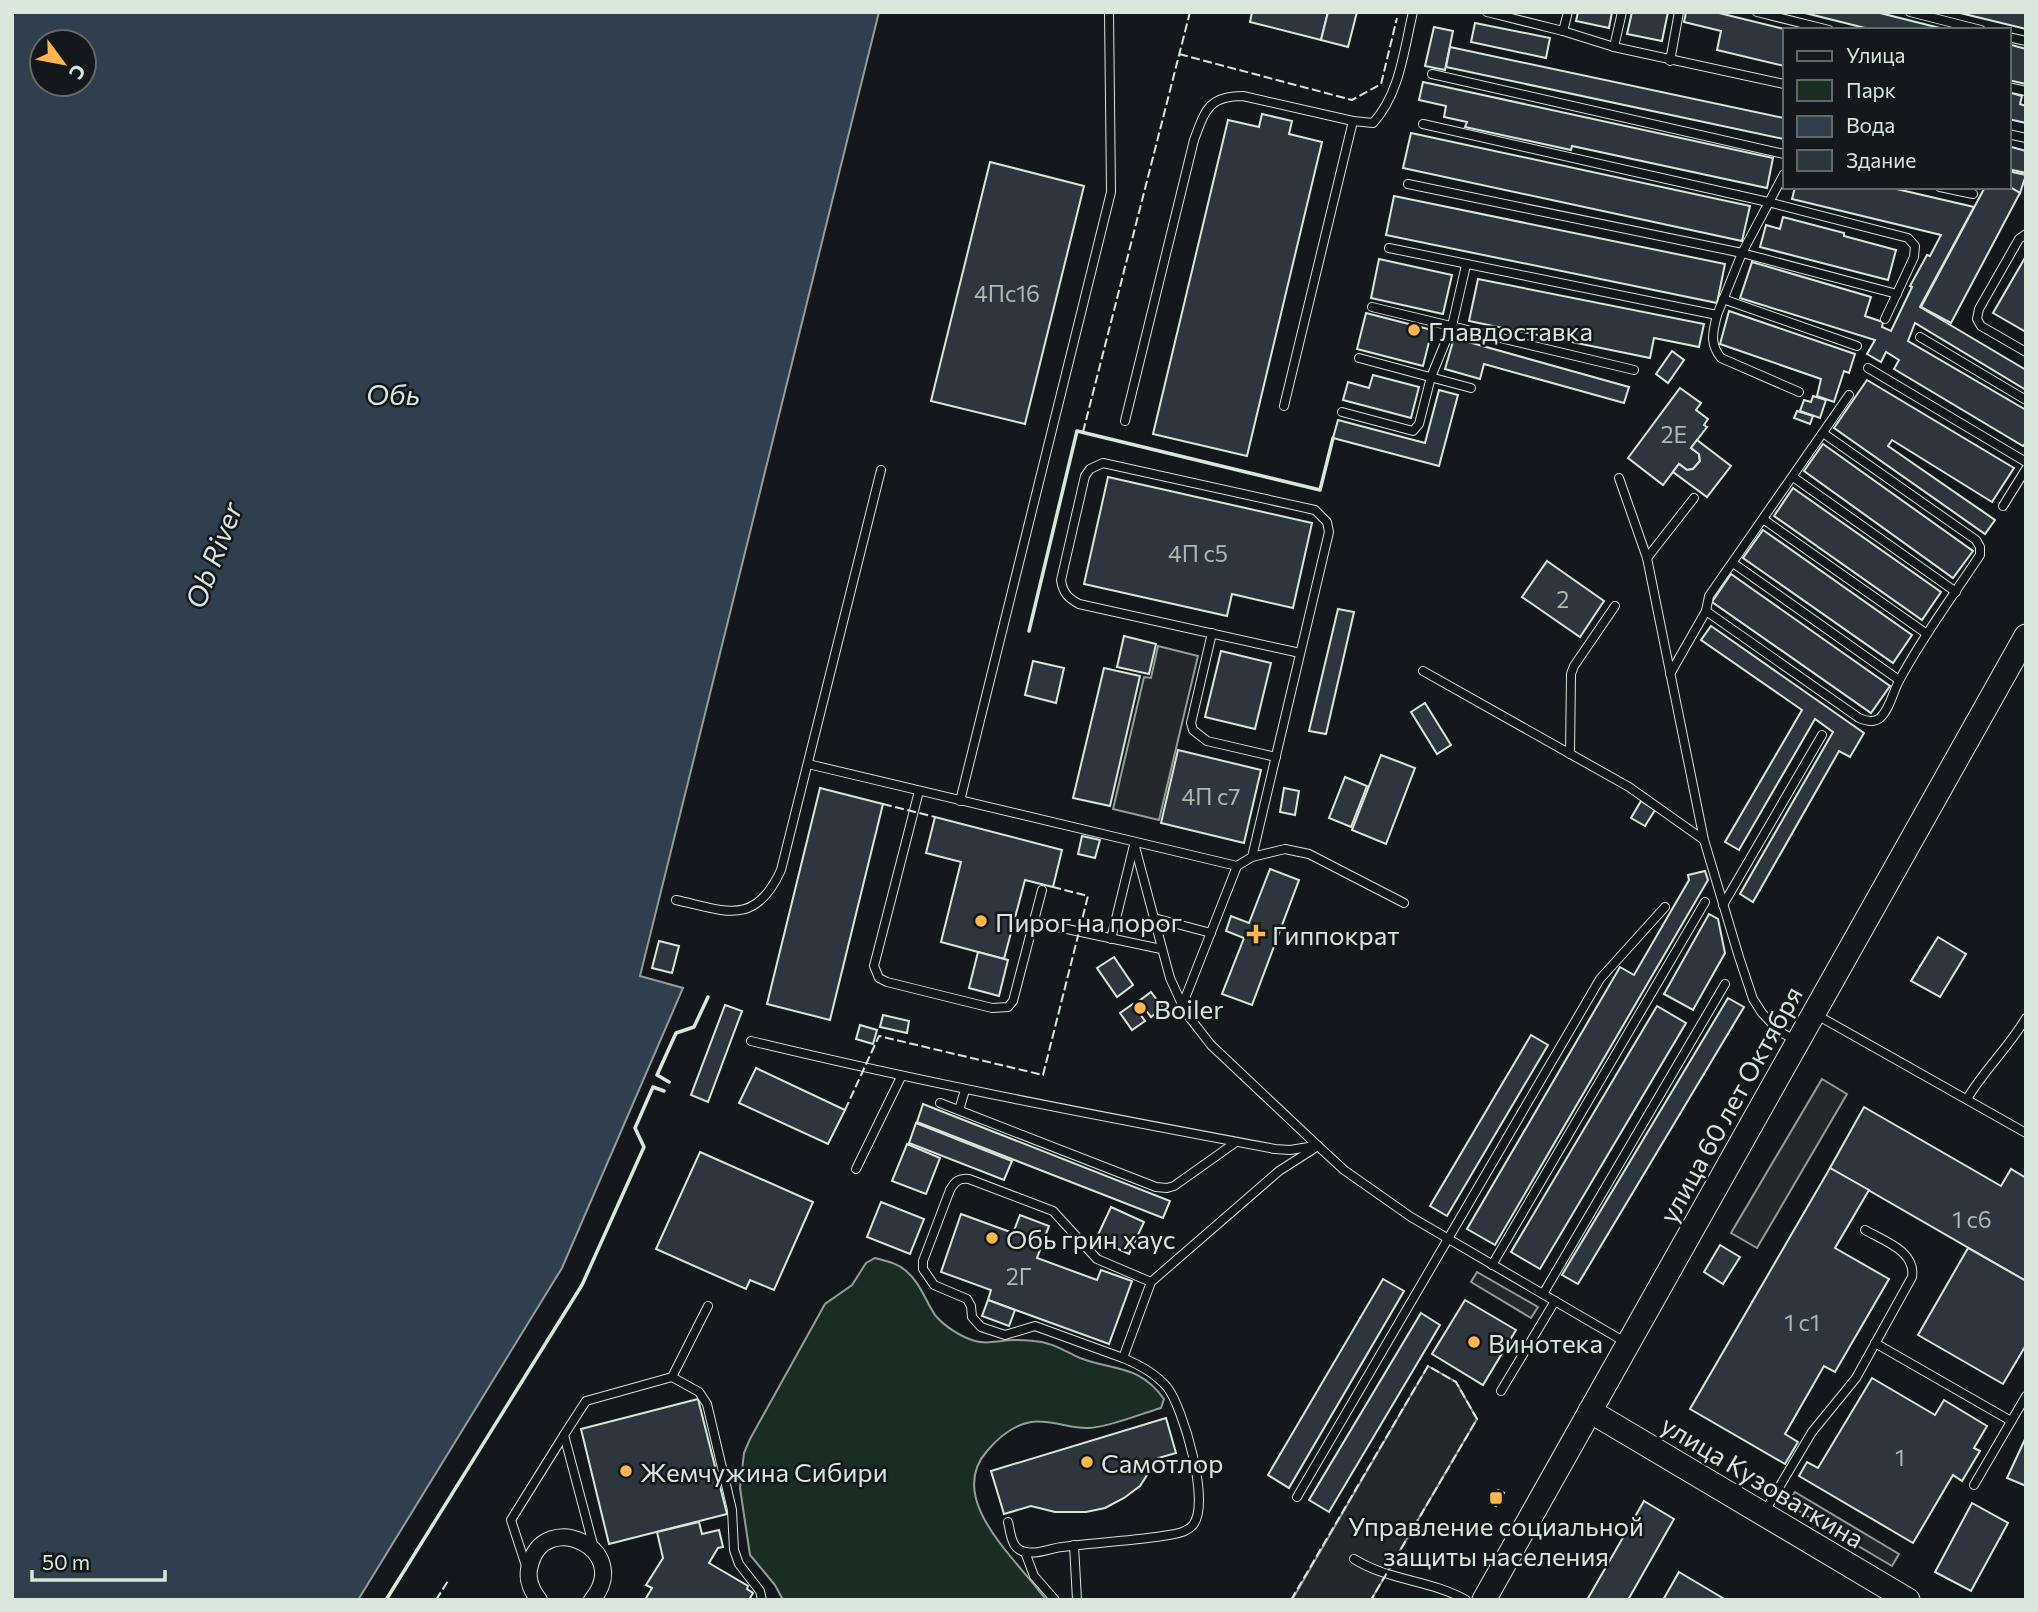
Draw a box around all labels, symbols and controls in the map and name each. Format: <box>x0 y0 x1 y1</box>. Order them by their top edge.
north arrow <box>28 28 98 98</box>
legend <box>1783 28 2010 189</box>
text: Улица <box>1846 42 1905 67</box>
text: С <box>65 61 91 84</box>
text: Парк <box>1846 77 1896 102</box>
text: Вода <box>1846 112 1895 137</box>
text: Здание <box>1846 147 1916 172</box>
house number: 4Пс16 <box>974 279 1040 307</box>
place label: Главдоставка <box>1428 315 1593 346</box>
marker: Главдоставка <box>1406 322 1422 338</box>
water label: Обь <box>366 377 420 411</box>
house number: 2Е <box>1661 420 1687 448</box>
water label: Ob River <box>177 496 249 613</box>
house number: 4П с5 <box>1168 539 1228 567</box>
house number: 2 <box>1557 585 1569 613</box>
house number: 4П с7 <box>1182 782 1240 810</box>
place label: Пирог на порог <box>995 906 1182 937</box>
marker: Пирог на порог <box>973 913 989 929</box>
place label: Гиппократ <box>1272 919 1399 950</box>
marker: Гиппократ <box>1246 924 1266 944</box>
street label: улица 60 лет Октября <box>1652 980 1808 1228</box>
place label: Boiler <box>1154 993 1224 1024</box>
marker: Boiler <box>1132 1000 1148 1016</box>
house number: 1 с6 <box>1952 1205 1992 1233</box>
place label: Обь грин хаус <box>1006 1223 1176 1254</box>
marker: Обь грин хаус <box>984 1230 1000 1246</box>
house number: 2Г <box>1006 1262 1032 1290</box>
house number: 1 с1 <box>1784 1308 1820 1336</box>
place label: Винотека <box>1488 1327 1603 1358</box>
marker: Винотека <box>1466 1334 1482 1350</box>
street label: улица Кузоваткина <box>1656 1408 1870 1554</box>
house number: 1 <box>1895 1443 1905 1471</box>
place label: Самотлор <box>1101 1447 1224 1478</box>
marker: Самотлор <box>1079 1454 1095 1470</box>
place label: Жемчужина Сибири <box>640 1456 888 1487</box>
marker: Жемчужина Сибири <box>618 1463 634 1479</box>
marker: Управление социальной защиты населения <box>1488 1490 1504 1506</box>
place label: Управление социальной защиты населения <box>1348 1510 1644 1571</box>
scale bar <box>32 1538 164 1582</box>
text: 50 m <box>42 1549 90 1574</box>

